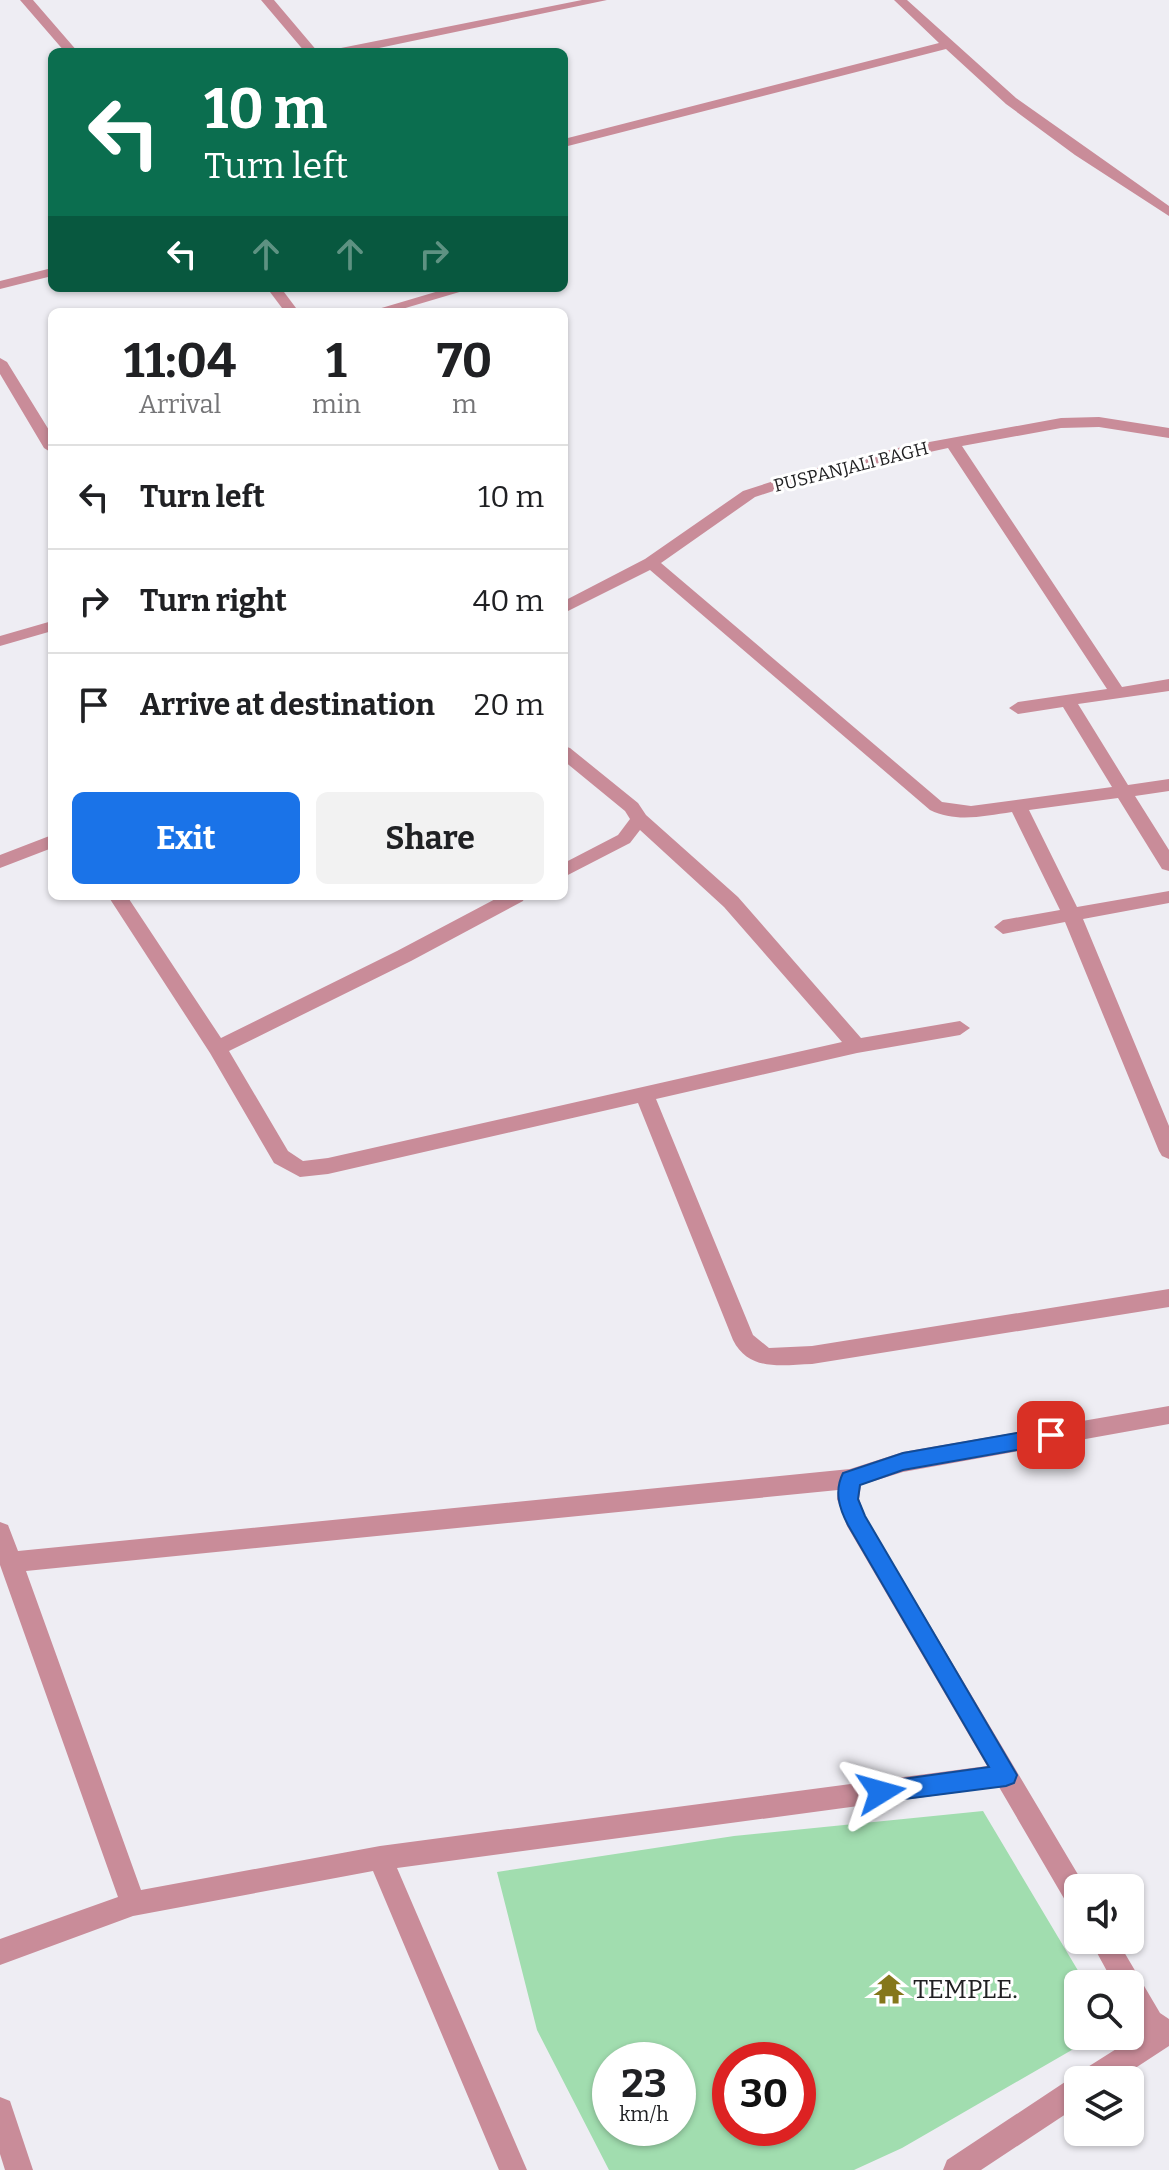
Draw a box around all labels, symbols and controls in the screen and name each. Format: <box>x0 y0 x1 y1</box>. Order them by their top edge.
text: 10 m <box>204 76 327 143</box>
icon: left <box>72 80 176 184</box>
text: Turn left <box>204 144 348 188</box>
icon: left <box>160 232 204 276</box>
icon: ahead <box>244 232 288 276</box>
icon: ahead <box>328 232 372 276</box>
icon: right <box>412 232 456 276</box>
text: 11:04 <box>124 332 236 390</box>
text: 1 <box>326 332 347 390</box>
text: 70 <box>437 332 492 390</box>
text: Arrival <box>139 389 221 420</box>
text: min <box>312 389 361 420</box>
text: m <box>452 389 477 420</box>
street label: PUSPANJALI BAGH <box>771 437 931 497</box>
icon: left <box>72 475 116 519</box>
text: Turn left <box>140 479 265 515</box>
text: 10 m <box>478 479 544 515</box>
icon: right <box>72 579 116 623</box>
text: Turn right <box>140 583 287 619</box>
text: 40 m <box>473 583 544 619</box>
icon: arrive <box>72 683 116 727</box>
text: Arrive at destination <box>140 687 435 723</box>
text: 20 m <box>474 687 544 723</box>
button: Exit <box>72 792 300 884</box>
button: Share <box>316 792 544 884</box>
pin <box>1017 1401 1085 1469</box>
icon: arrive <box>1029 1413 1073 1457</box>
position arrow <box>839 1750 923 1834</box>
map controls <box>1064 1874 1144 2146</box>
button: sound <box>1064 1874 1144 1954</box>
button: search <box>1064 1970 1144 2050</box>
temple icon: TEMPLE. <box>872 1972 906 2006</box>
place label: TEMPLE. <box>913 1974 1018 2005</box>
speed limit sign: 30 <box>712 2042 816 2146</box>
text: 23 <box>621 2060 667 2108</box>
button: layers <box>1064 2066 1144 2146</box>
text: km/h <box>619 2102 669 2126</box>

